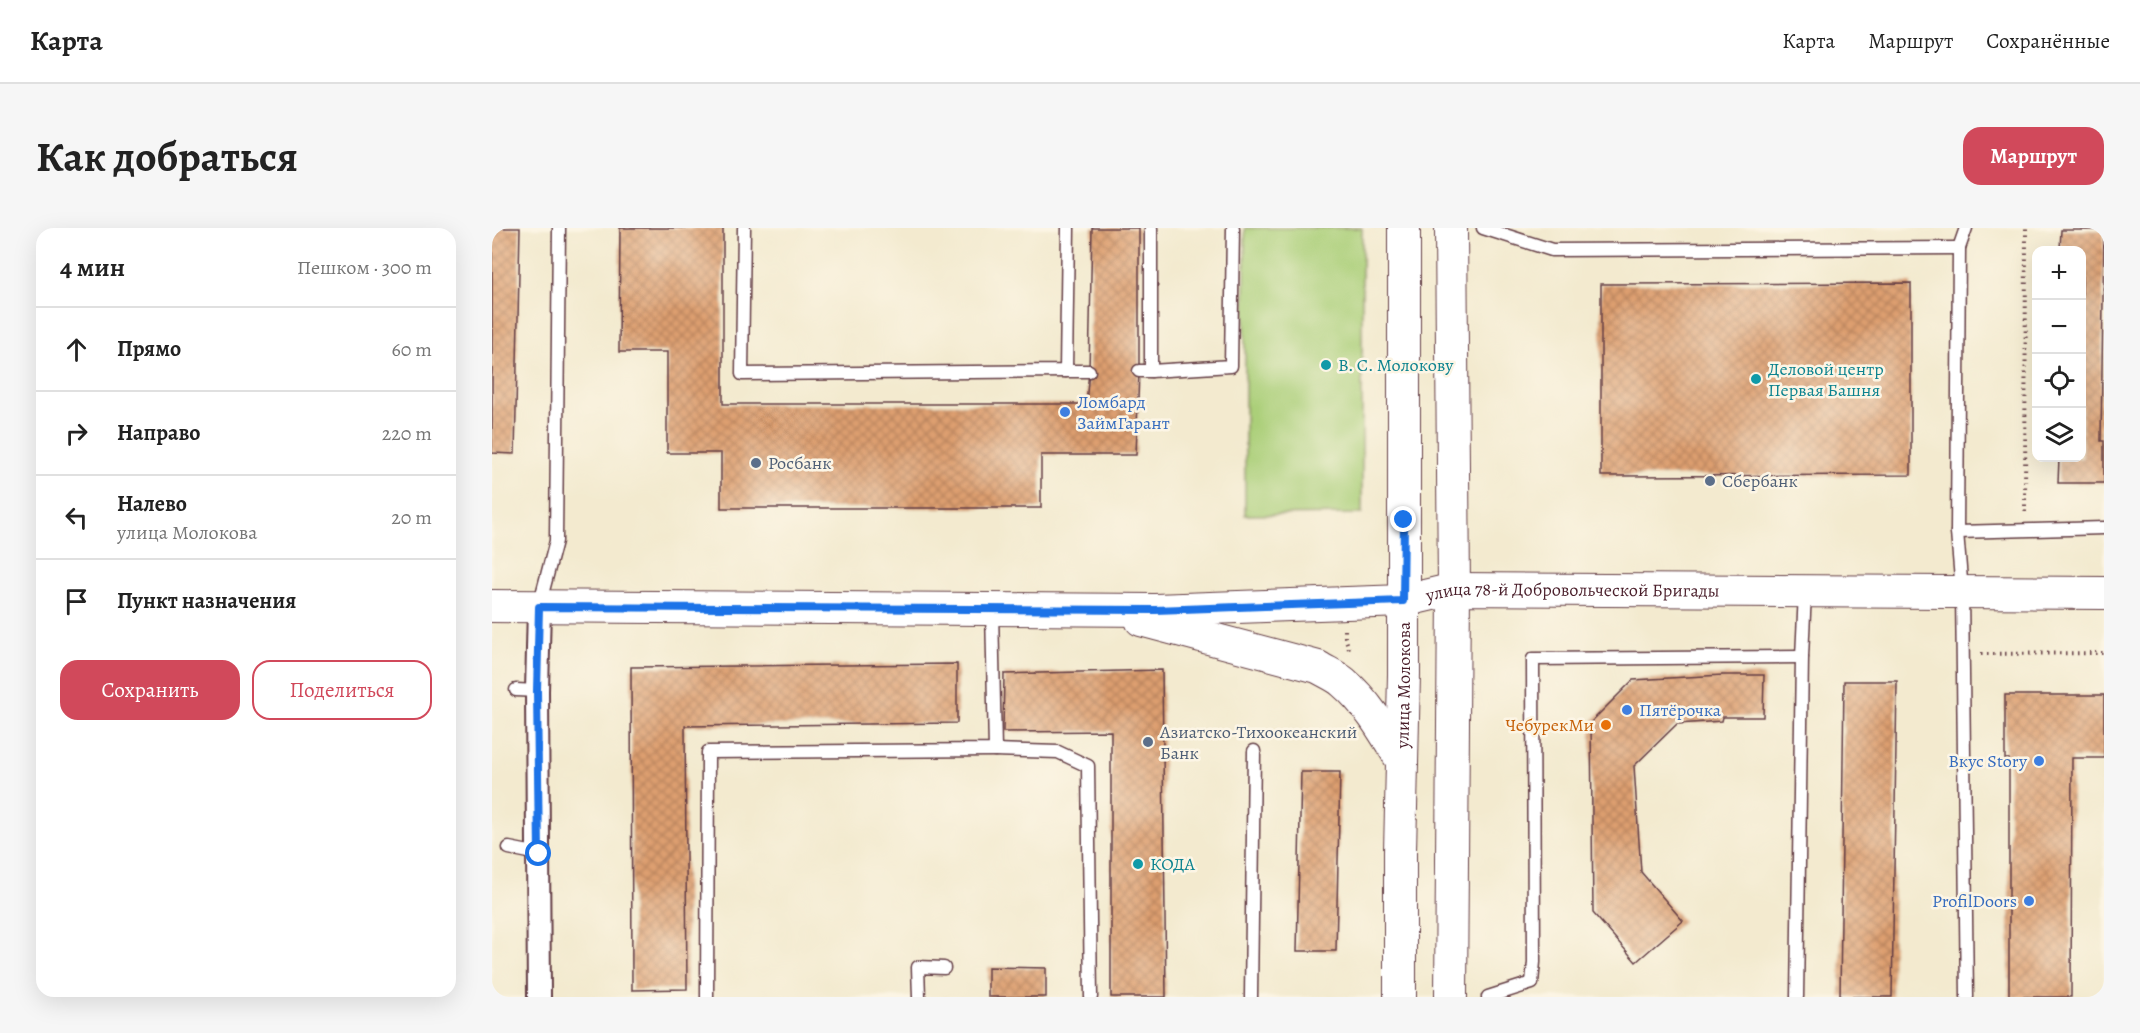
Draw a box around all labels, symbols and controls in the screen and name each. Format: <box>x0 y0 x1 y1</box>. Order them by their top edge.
text: Карта <box>30 22 103 60</box>
text: Карта <box>1782 27 1835 55</box>
text: Маршрут <box>1868 27 1953 55</box>
text: Сохранённые <box>1986 27 2110 55</box>
button: Маршрут <box>1963 127 2104 185</box>
text: Как добраться <box>36 128 298 185</box>
map controls <box>2032 246 2086 462</box>
button: + <box>2032 246 2086 300</box>
text: 4 мин <box>60 250 125 285</box>
text: Пешком · 300 m <box>297 254 432 281</box>
button: − <box>2032 300 2086 354</box>
icon: ahead <box>60 333 93 366</box>
text: Прямо <box>117 334 181 364</box>
text: 60 m <box>392 336 432 363</box>
place label: В. С. Молокову <box>1338 353 1454 377</box>
button: locate <box>2032 354 2086 408</box>
place label: Деловой центр Первая Башня <box>1768 357 1884 402</box>
marker: В. С. Молокову <box>1319 358 1333 372</box>
marker: Деловой центр Первая Башня <box>1749 372 1763 386</box>
place label: Ломбард ЗаймГарант <box>1077 390 1170 435</box>
marker: Ломбард ЗаймГарант <box>1058 405 1072 419</box>
button: layers <box>2032 408 2086 462</box>
icon: right <box>60 417 93 450</box>
text: Направо <box>117 418 200 448</box>
text: 220 m <box>382 420 432 447</box>
place label: Росбанк <box>768 451 832 475</box>
marker: Росбанк <box>749 456 763 470</box>
place label: Сбербанк <box>1722 469 1798 493</box>
marker: Сбербанк <box>1703 474 1717 488</box>
text: Налево <box>117 489 187 519</box>
icon: left <box>60 501 93 534</box>
text: 20 m <box>391 504 432 531</box>
route end <box>1390 506 1416 532</box>
text: улица Молокова <box>117 519 258 546</box>
street label: улица 78-й Добровольческой Бригады <box>1422 577 1720 607</box>
icon: arrive <box>60 585 93 618</box>
text: Пункт назначения <box>117 586 296 616</box>
street label: улица Молокова <box>1390 621 1416 750</box>
button: Сохранить <box>60 660 240 720</box>
button: Поделиться <box>252 660 432 720</box>
place label: Пятёрочка <box>1639 698 1722 722</box>
marker: Пятёрочка <box>1620 703 1634 717</box>
place label: ЧебурекМи <box>1505 713 1594 737</box>
marker: ЧебурекМи <box>1599 718 1613 732</box>
place label: Азиатско-Тихоокеанский Банк <box>1159 720 1357 765</box>
marker: Азиатско-Тихоокеанский Банк <box>1141 735 1155 749</box>
place label: Вкус Story <box>1948 749 2028 773</box>
marker: Вкус Story <box>2032 754 2046 768</box>
route start <box>525 840 551 866</box>
place label: КОДА <box>1150 852 1196 876</box>
marker: КОДА <box>1131 857 1145 871</box>
place label: ProfilDoors <box>1932 889 2017 913</box>
marker: ProfilDoors <box>2022 894 2036 908</box>

